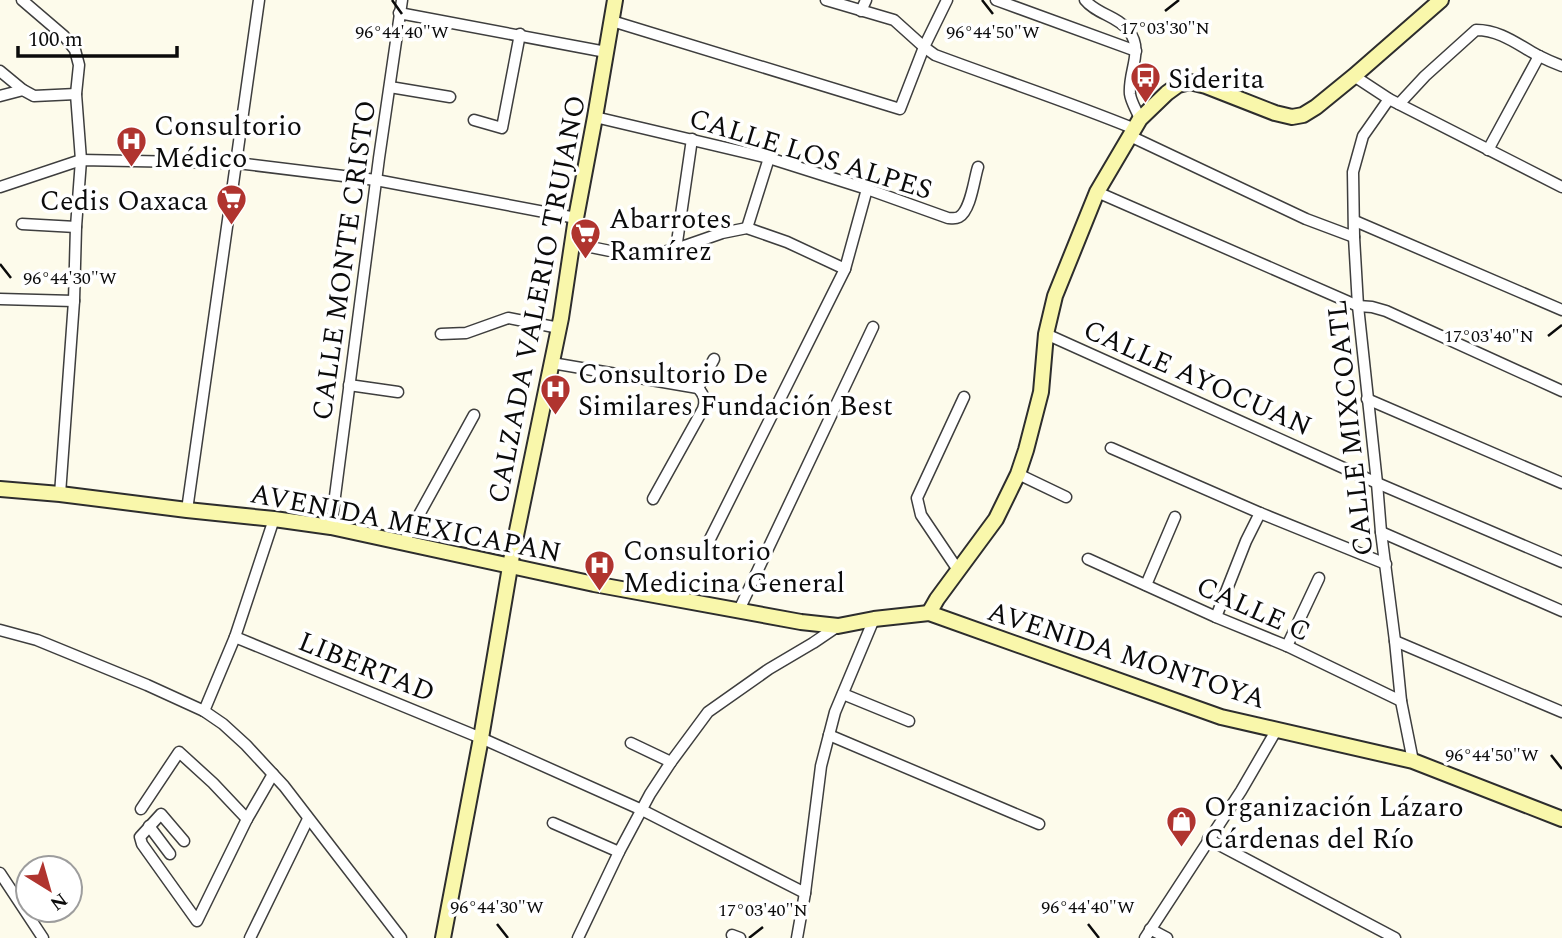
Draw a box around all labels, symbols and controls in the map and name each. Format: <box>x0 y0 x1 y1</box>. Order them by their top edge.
scale bar <box>18 14 177 58</box>
text: 17°03'30"N <box>1120 15 1210 42</box>
text: 96°44'40"W <box>355 19 449 46</box>
text: 96°44'50"W <box>946 19 1040 46</box>
text: 100 m <box>28 24 83 56</box>
place label: Siderita <box>1168 58 1265 101</box>
bus stop icon: Siderita <box>1128 61 1162 105</box>
street label: CALZADA VALERIO TRUJANO <box>477 91 598 507</box>
street label: CALLE MONTE CRISTO <box>301 97 388 423</box>
street label: CALLE LOS ALPES <box>684 97 938 212</box>
place label: Consultorio Médico <box>154 105 302 180</box>
hospital icon: Consultorio Médico <box>114 124 148 168</box>
place label: Cedis Oaxaca <box>40 180 208 223</box>
supermarket icon: Cedis Oaxaca <box>214 183 248 227</box>
place label: Abarrotes Ramírez <box>609 198 732 273</box>
supermarket icon: Abarrotes Ramírez <box>569 217 603 261</box>
text: 96°44'30"W <box>23 265 117 292</box>
street label: CALLE MIXCOATL <box>1316 298 1385 558</box>
street label: CALLE AYOCUAN <box>1076 309 1319 448</box>
text: 17°03'40"N <box>1444 323 1534 350</box>
place label: Consultorio De Similares Fundación Best <box>578 353 893 428</box>
hospital icon: Consultorio De Similares Fundación Best <box>538 372 572 416</box>
street label: AVENIDA MEXICAPAN <box>246 472 565 575</box>
place label: Consultorio Medicina General <box>623 530 845 605</box>
hospital icon: Consultorio Medicina General <box>583 549 617 593</box>
street label: CALLE C <box>1189 565 1317 654</box>
street label: AVENIDA MONTOYA <box>982 590 1271 721</box>
street label: LIBERTAD <box>292 620 441 714</box>
text: 96°44'50"W <box>1445 742 1539 769</box>
place label: Organización Lázaro Cárdenas del Río <box>1204 786 1464 861</box>
shop icon: Organización Lázaro Cárdenas del Río <box>1164 805 1198 849</box>
north arrow <box>14 854 84 924</box>
text: N <box>43 885 73 918</box>
text: 96°44'30"W <box>450 894 544 921</box>
text: 96°44'40"W <box>1041 894 1135 921</box>
text: 17°03'40"N <box>718 897 808 924</box>

